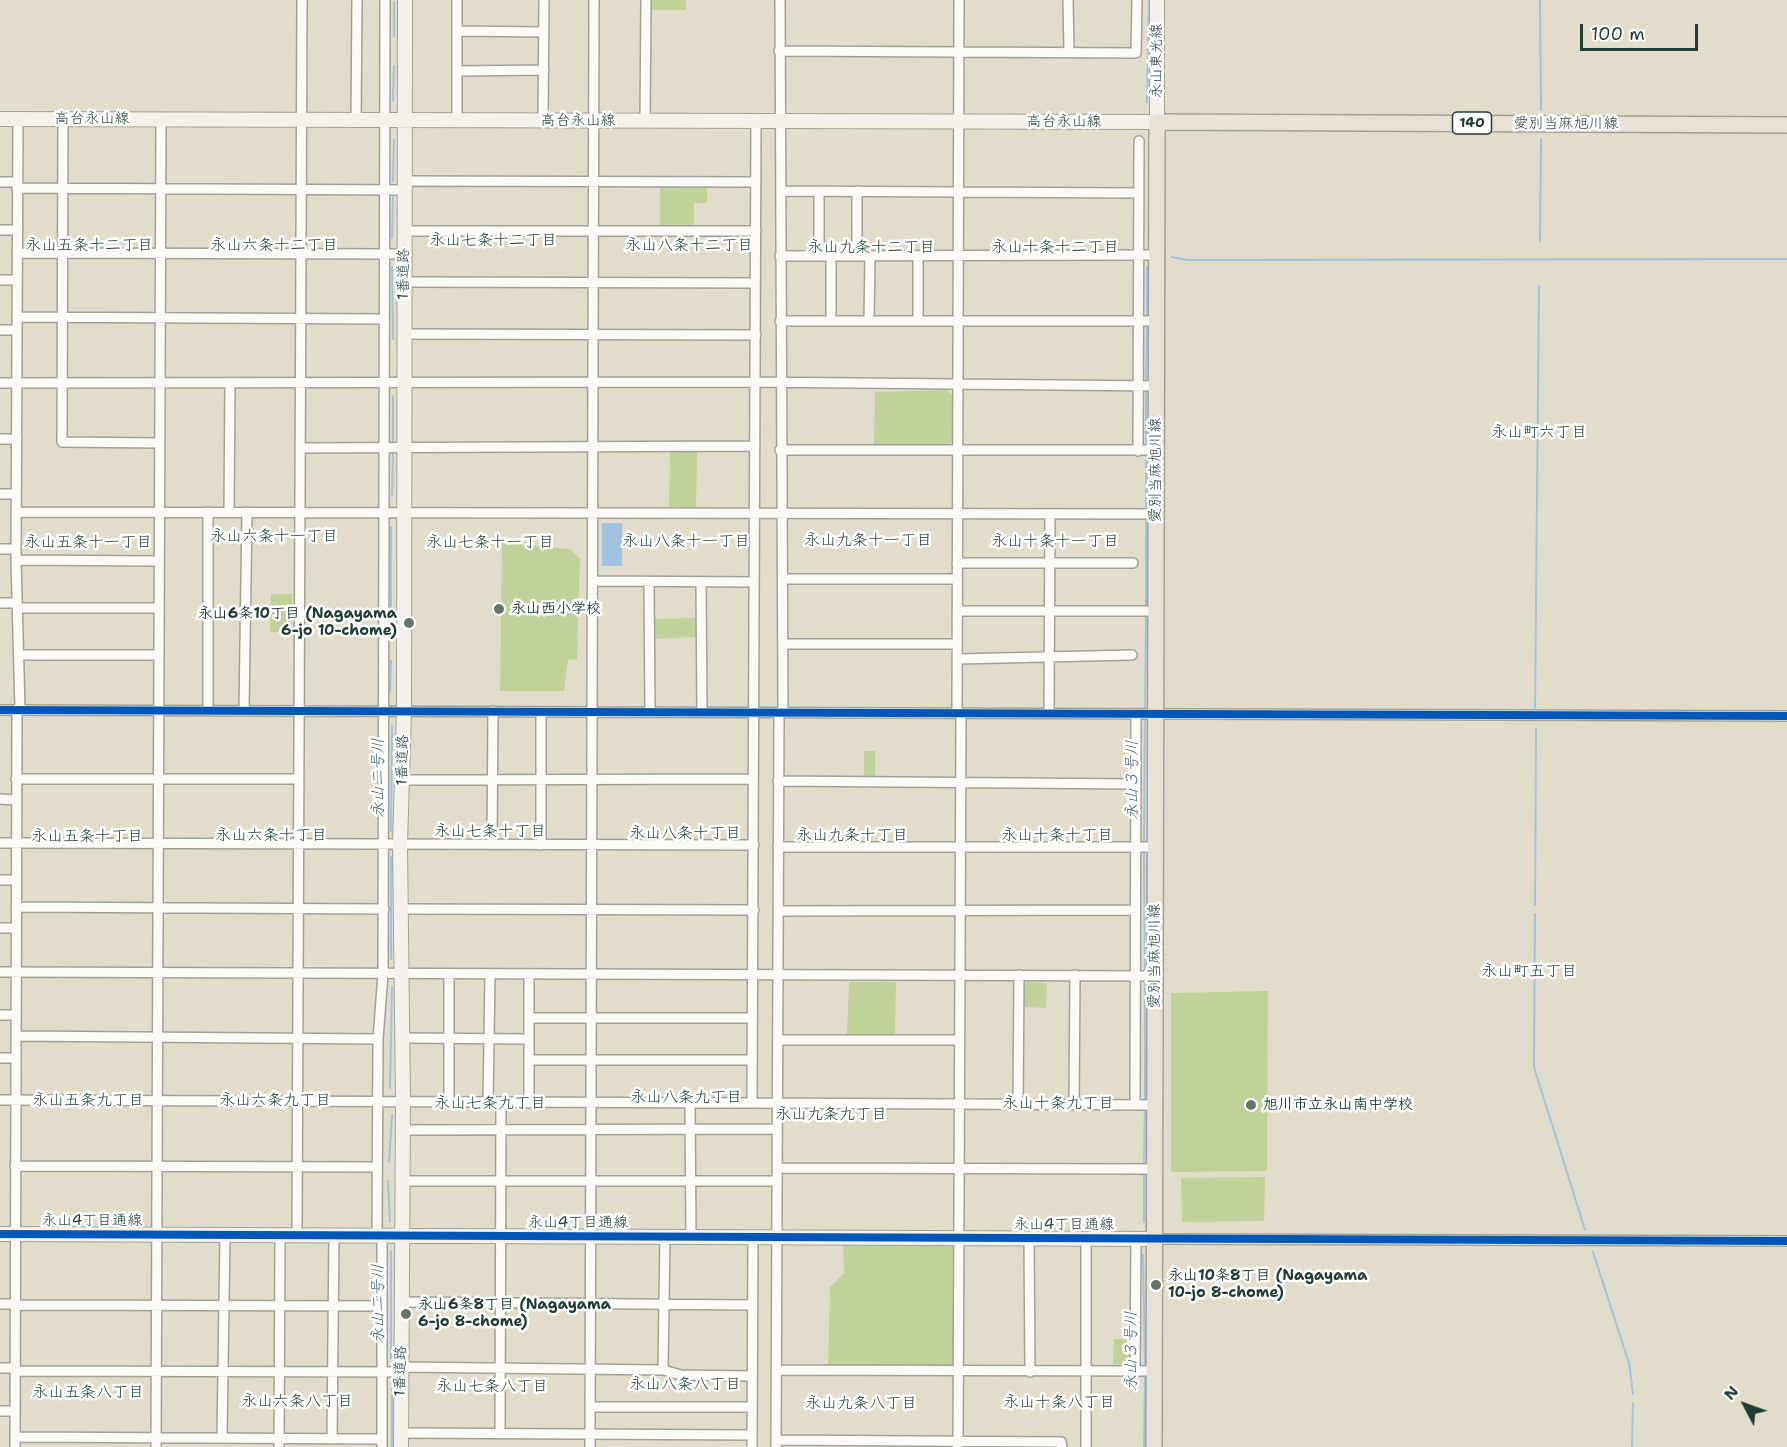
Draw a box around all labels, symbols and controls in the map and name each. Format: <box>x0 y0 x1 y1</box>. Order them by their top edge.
scale bar <box>1583 12 1702 50</box>
text: 100 m <box>1591 22 1645 46</box>
street label: 永山東光線 <box>1148 24 1166 98</box>
street label: 高台永山線 <box>55 110 129 128</box>
street label: 高台永山線 <box>541 112 615 130</box>
road number: 140 <box>1452 112 1492 134</box>
street label: 高台永山線 <box>1027 113 1101 131</box>
street label: 愛別当麻旭川線 <box>1514 115 1618 133</box>
district label: 永山七条十二丁目 <box>429 231 557 251</box>
district label: 永山五条十二丁目 <box>25 236 153 256</box>
district label: 永山六条十二丁目 <box>210 236 338 256</box>
district label: 永山八条十二丁目 <box>625 236 753 256</box>
district label: 永山九条十二丁目 <box>807 238 935 258</box>
district label: 永山十条十二丁目 <box>991 238 1119 258</box>
street label: 1番道路 <box>395 248 413 300</box>
street label: 愛別当麻旭川線 <box>1147 418 1165 522</box>
district label: 永山町六丁目 <box>1491 423 1587 443</box>
district label: 永山六条十一丁目 <box>210 527 338 547</box>
district label: 永山九条十一丁目 <box>804 531 932 551</box>
district label: 永山八条十一丁目 <box>622 532 750 552</box>
district label: 永山十条十一丁目 <box>991 532 1119 552</box>
district label: 永山五条十一丁目 <box>24 533 152 553</box>
district label: 永山七条十一丁目 <box>426 533 554 553</box>
place label: 永山西小学校 <box>511 600 601 618</box>
marker: 永山西小学校 <box>492 602 506 616</box>
place label: 永山6条10丁目 (Nagayama 6-jo 10-chome) <box>198 605 397 640</box>
marker: 永山6条10丁目 (Nagayama 6-jo 10-chome) <box>402 616 416 630</box>
street label: 1番道路 <box>394 734 412 786</box>
water label: 永山二号川 <box>369 738 389 818</box>
water label: 永山３号川 <box>1123 740 1143 820</box>
district label: 永山七条十丁目 <box>434 822 546 842</box>
district label: 永山八条十丁目 <box>629 824 741 844</box>
district label: 永山六条十丁目 <box>215 826 327 846</box>
district label: 永山九条十丁目 <box>796 826 908 846</box>
district label: 永山十条十丁目 <box>1001 826 1113 846</box>
district label: 永山五条十丁目 <box>31 827 143 847</box>
street label: 愛別当麻旭川線 <box>1146 904 1164 1008</box>
district label: 永山町五丁目 <box>1481 962 1577 982</box>
district label: 永山八条九丁目 <box>630 1088 742 1108</box>
district label: 永山五条九丁目 <box>32 1091 144 1111</box>
district label: 永山六条九丁目 <box>219 1091 331 1111</box>
district label: 永山七条九丁目 <box>434 1094 546 1114</box>
district label: 永山十条九丁目 <box>1002 1094 1114 1114</box>
place label: 旭川市立永山南中学校 <box>1263 1096 1413 1114</box>
marker: 旭川市立永山南中学校 <box>1244 1098 1258 1112</box>
district label: 永山九条九丁目 <box>775 1105 887 1125</box>
street label: 永山4丁目通線 <box>42 1212 142 1230</box>
street label: 永山4丁目通線 <box>528 1214 628 1232</box>
street label: 永山4丁目通線 <box>1014 1216 1114 1234</box>
water label: 永山二号川 <box>369 1264 389 1344</box>
place label: 永山10条8丁目 (Nagayama 10-jo 8-chome) <box>1168 1267 1367 1302</box>
marker: 永山10条8丁目 (Nagayama 10-jo 8-chome) <box>1149 1278 1163 1292</box>
place label: 永山6条8丁目 (Nagayama 6-jo 8-chome) <box>418 1296 611 1331</box>
marker: 永山6条8丁目 (Nagayama 6-jo 8-chome) <box>399 1307 413 1321</box>
water label: 永山３号川 <box>1122 1311 1142 1391</box>
street label: 1番道路 <box>392 1345 410 1397</box>
district label: 永山八条八丁目 <box>629 1375 741 1395</box>
north arrow <box>1715 1375 1775 1435</box>
district label: 永山七条八丁目 <box>436 1377 548 1397</box>
text: N <box>1719 1381 1743 1405</box>
district label: 永山五条八丁目 <box>32 1383 144 1403</box>
district label: 永山六条八丁目 <box>241 1392 353 1412</box>
district label: 永山十条八丁目 <box>1003 1393 1115 1413</box>
district label: 永山九条八丁目 <box>805 1394 917 1414</box>

